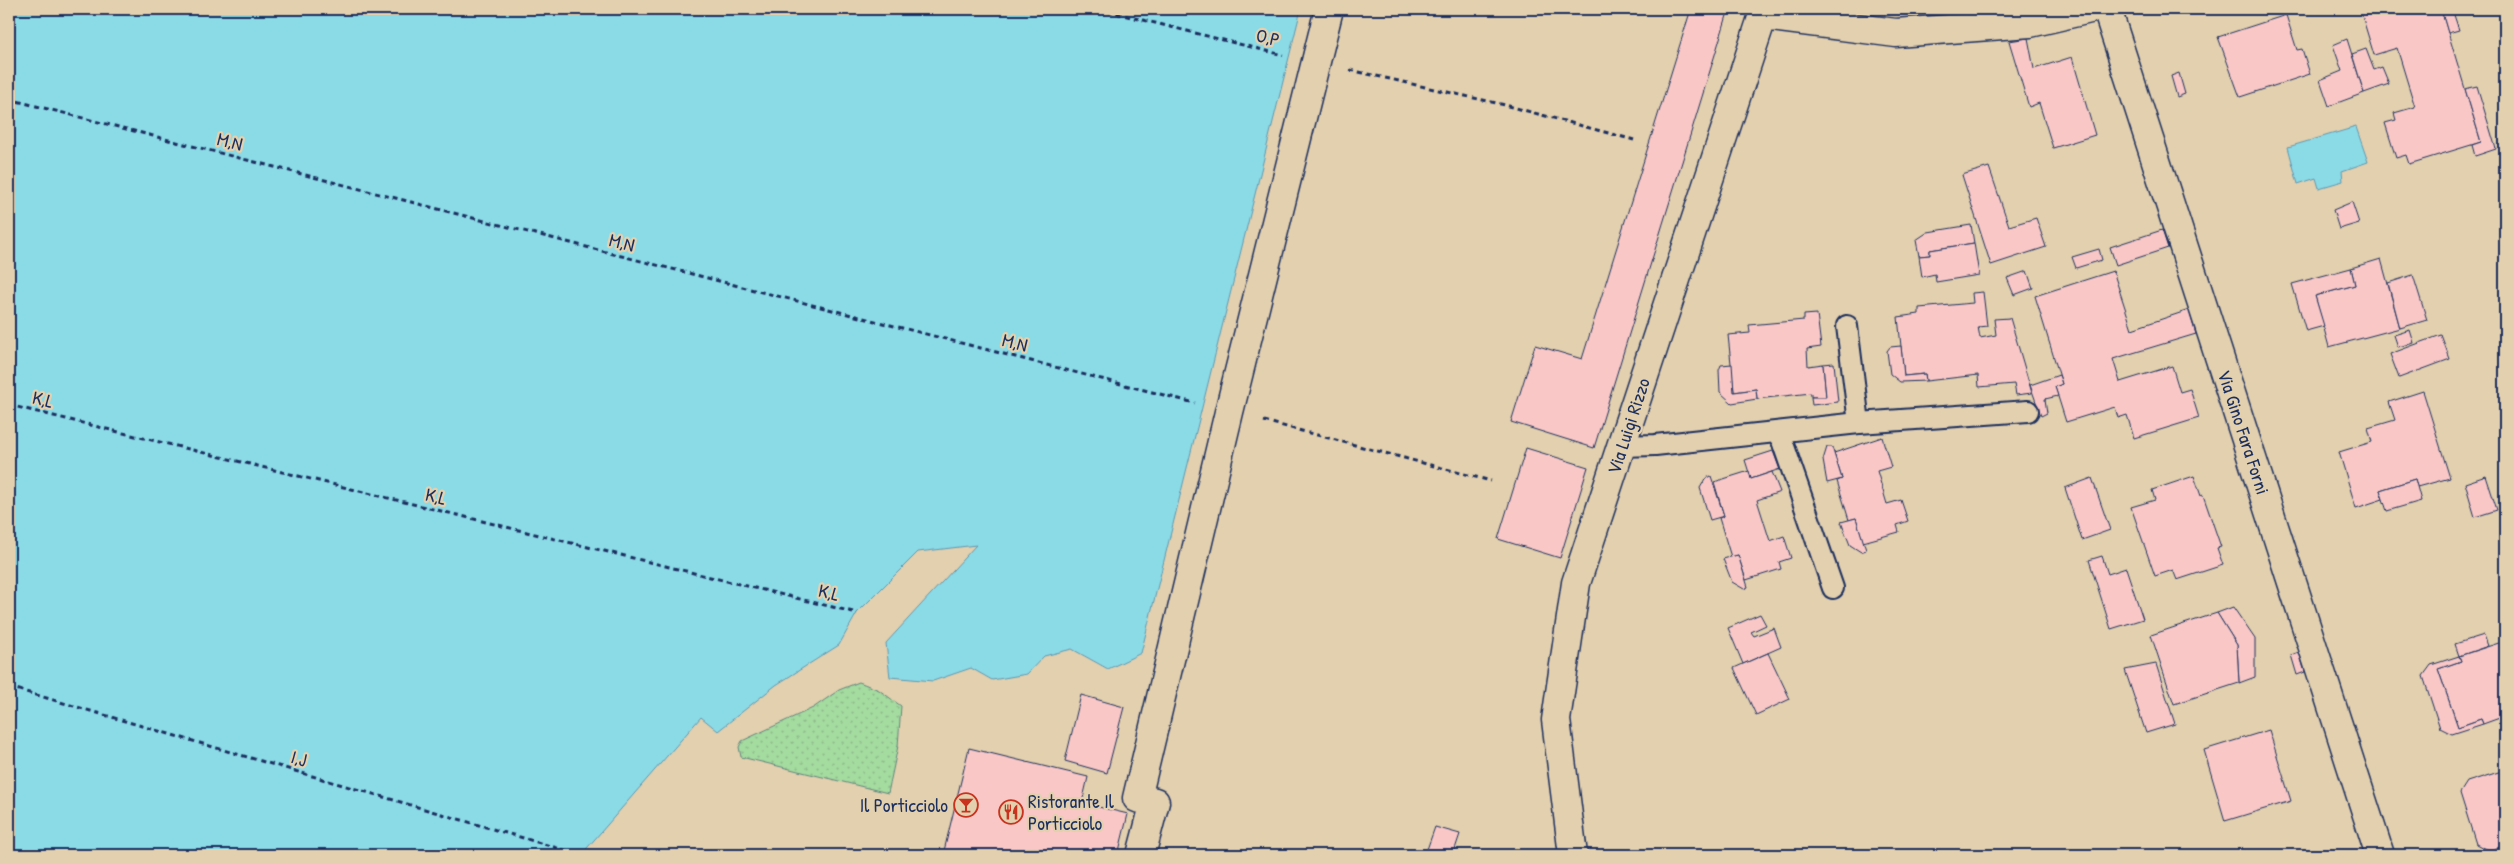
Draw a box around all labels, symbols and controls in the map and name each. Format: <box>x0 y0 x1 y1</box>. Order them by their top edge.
street label: O,P <box>1253 22 1283 52</box>
street label: M,N <box>215 125 245 157</box>
street label: M,N <box>607 226 637 258</box>
street label: M,N <box>1000 326 1030 358</box>
street label: Via Gino Fara Forni <box>2212 366 2276 498</box>
street label: Via Luigi Rizzo <box>1600 374 1656 477</box>
street label: K,L <box>30 384 56 414</box>
street label: K,L <box>423 481 449 511</box>
street label: K,L <box>816 577 842 607</box>
street label: I,J <box>288 743 310 773</box>
place label: Ristorante Il Porticciolo <box>1028 788 1115 836</box>
place label: Il Porticciolo <box>860 792 948 818</box>
bar icon: Il Porticciolo <box>953 792 979 818</box>
restaurant icon: Ristorante Il Porticciolo <box>998 799 1024 825</box>

